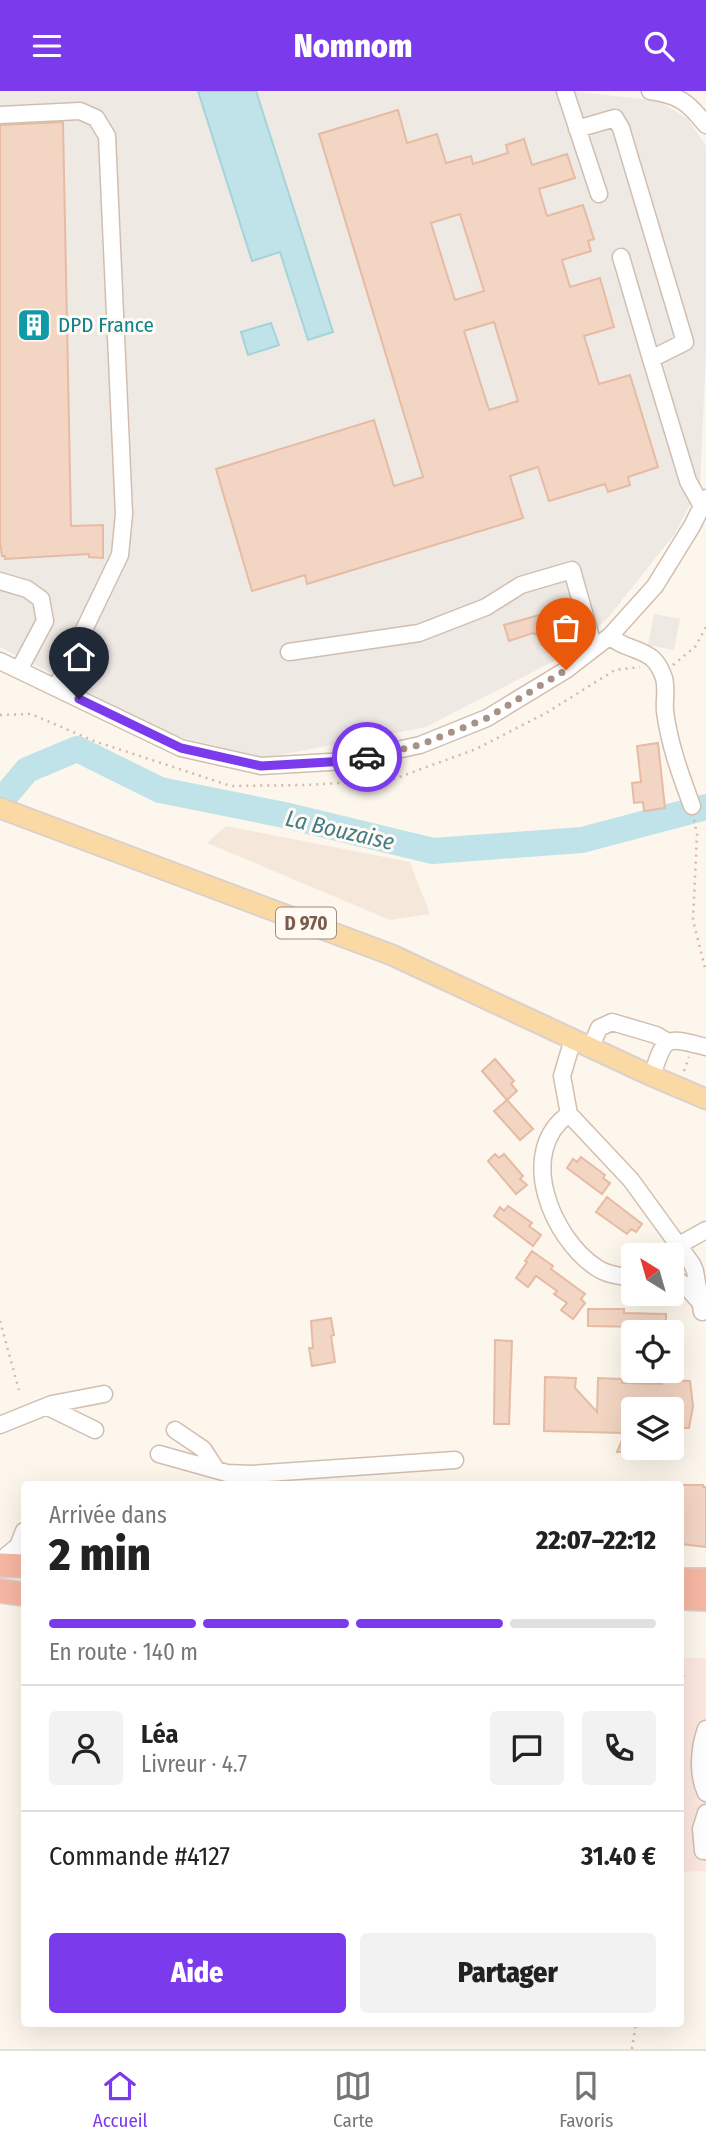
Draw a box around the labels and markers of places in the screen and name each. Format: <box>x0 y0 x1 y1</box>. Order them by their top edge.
building icon: DPD France <box>15 306 53 344</box>
place label: DPD France <box>58 312 154 338</box>
pin <box>536 598 596 670</box>
pin <box>49 627 109 699</box>

